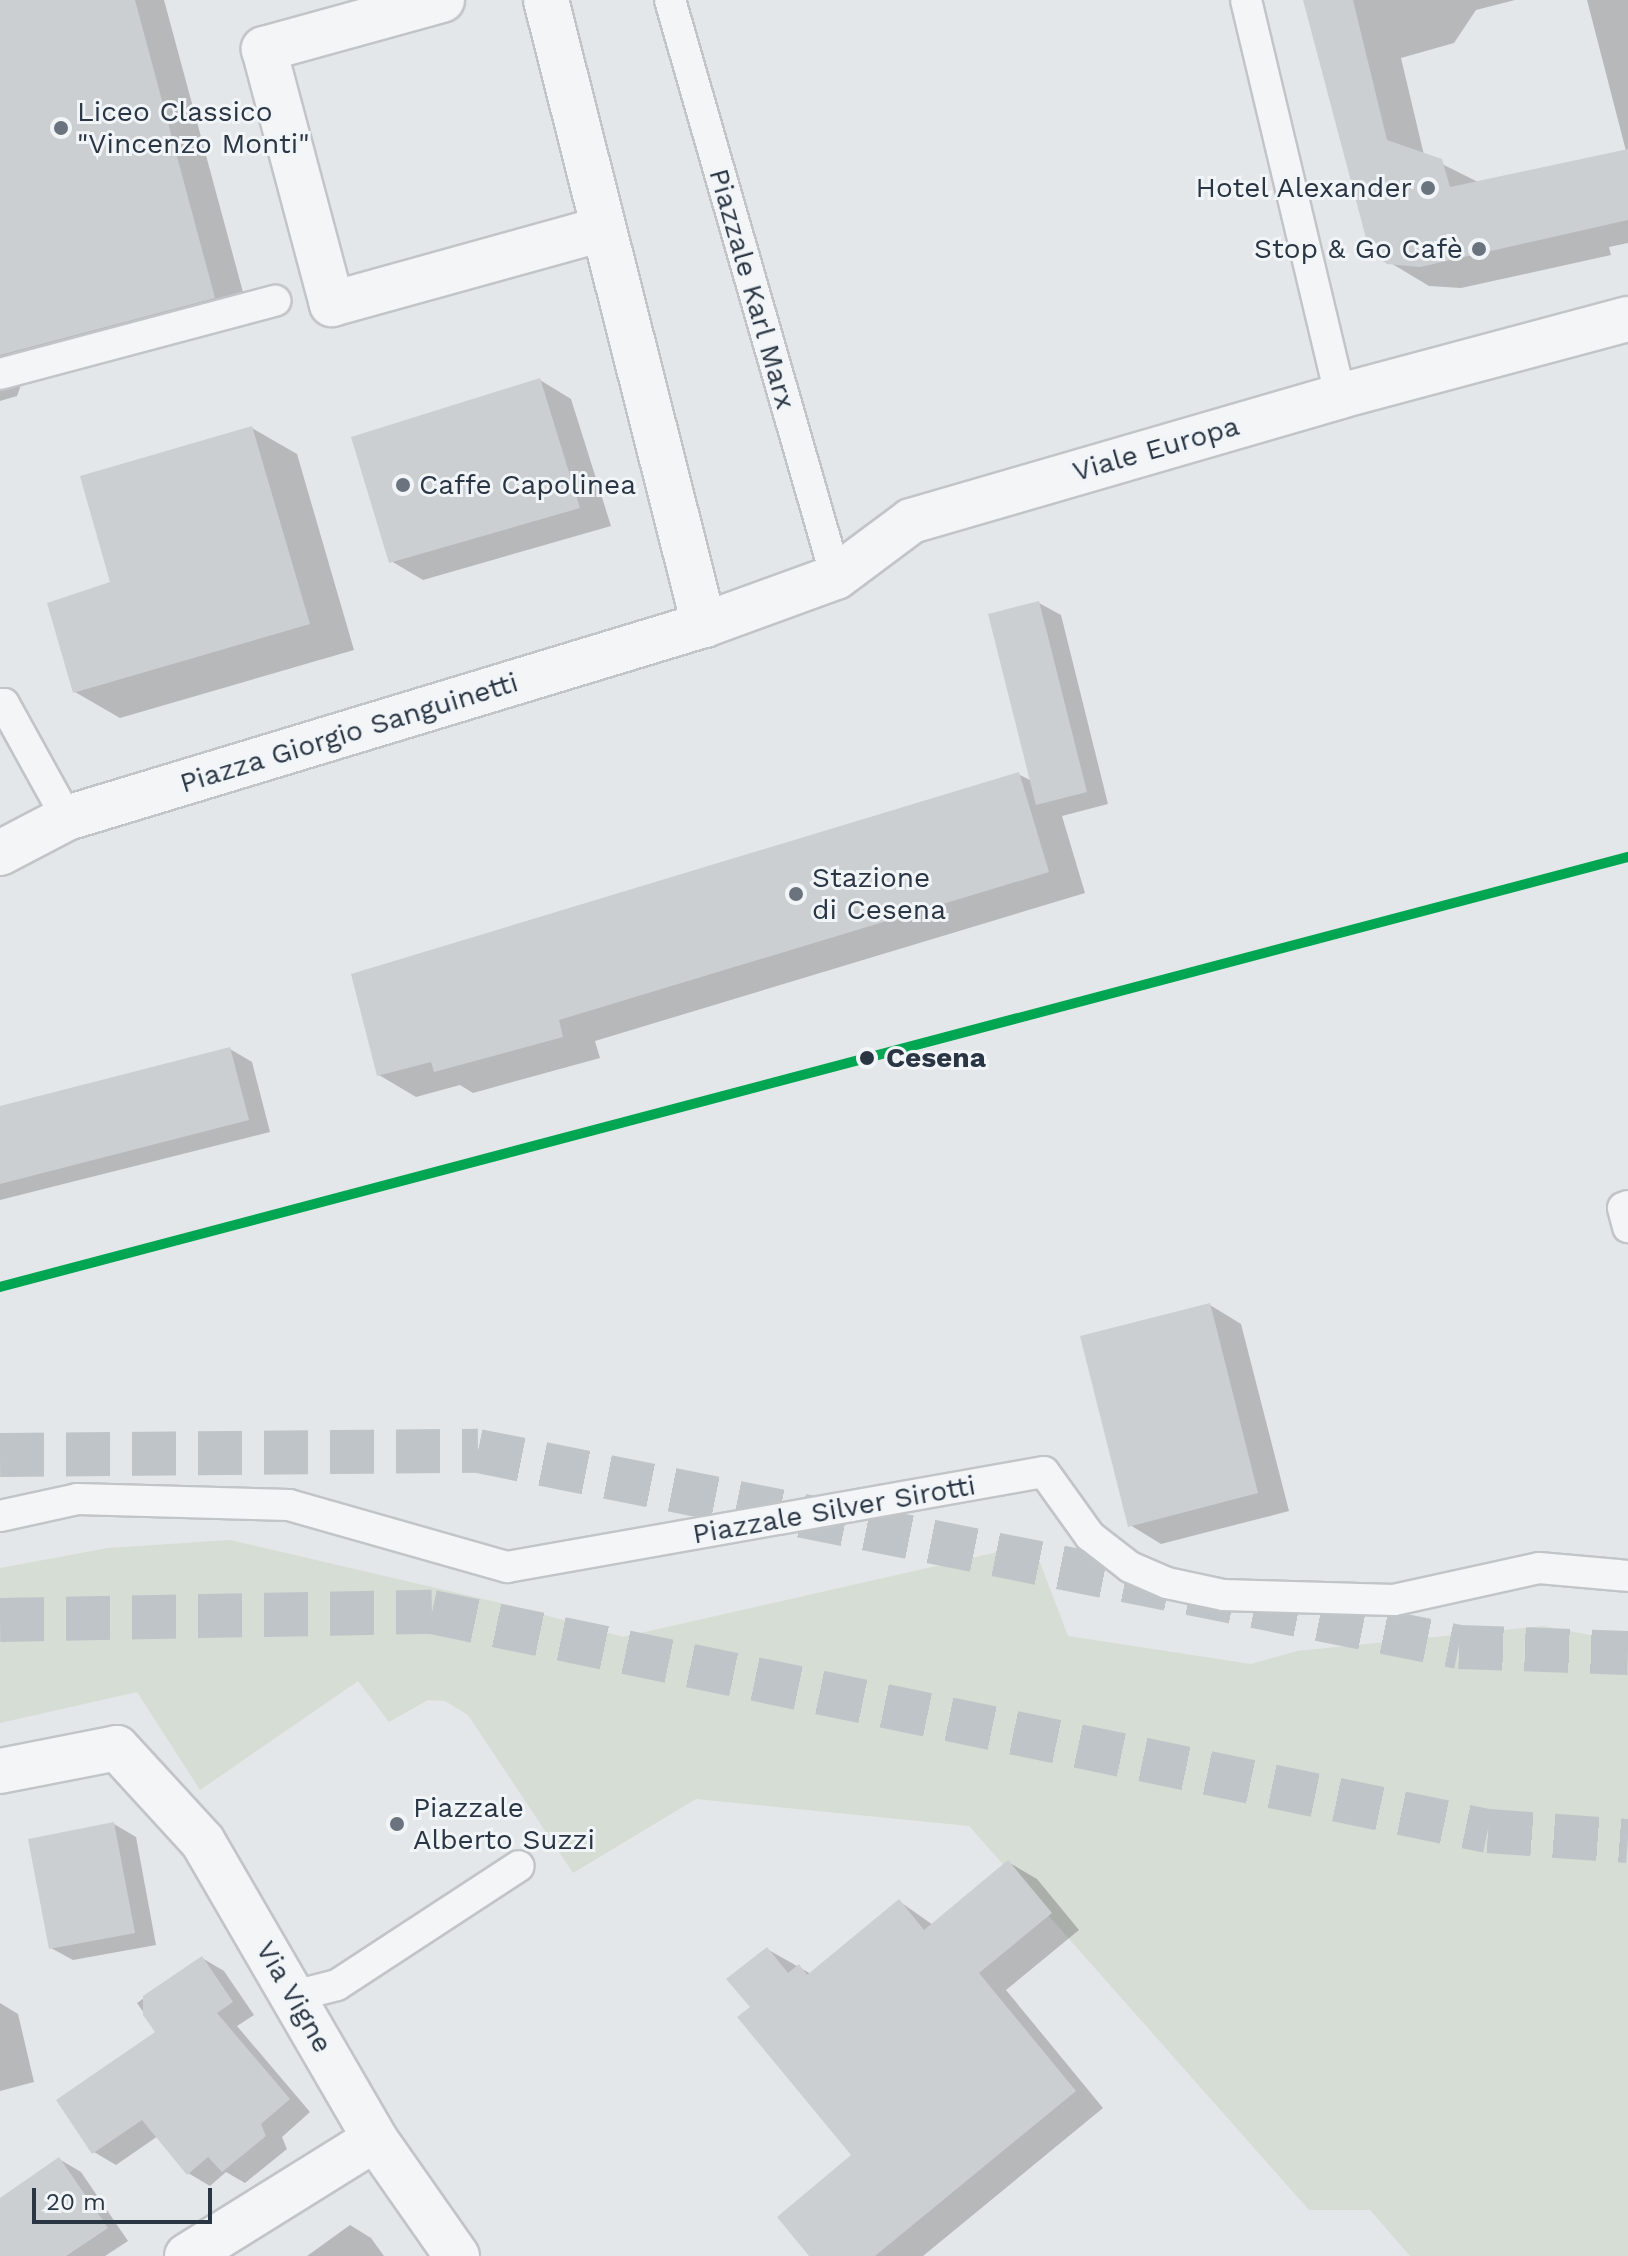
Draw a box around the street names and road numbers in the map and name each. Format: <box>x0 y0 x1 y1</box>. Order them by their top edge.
street label: Piazzale Karl Marx <box>701 164 803 414</box>
street label: Viale Europa <box>1069 409 1243 489</box>
street label: Piazza Giorgio Sanguinetti <box>176 665 522 801</box>
street label: Piazzale Silver Sirotti <box>690 1469 978 1551</box>
street label: Via Vigne <box>248 1934 340 2060</box>

